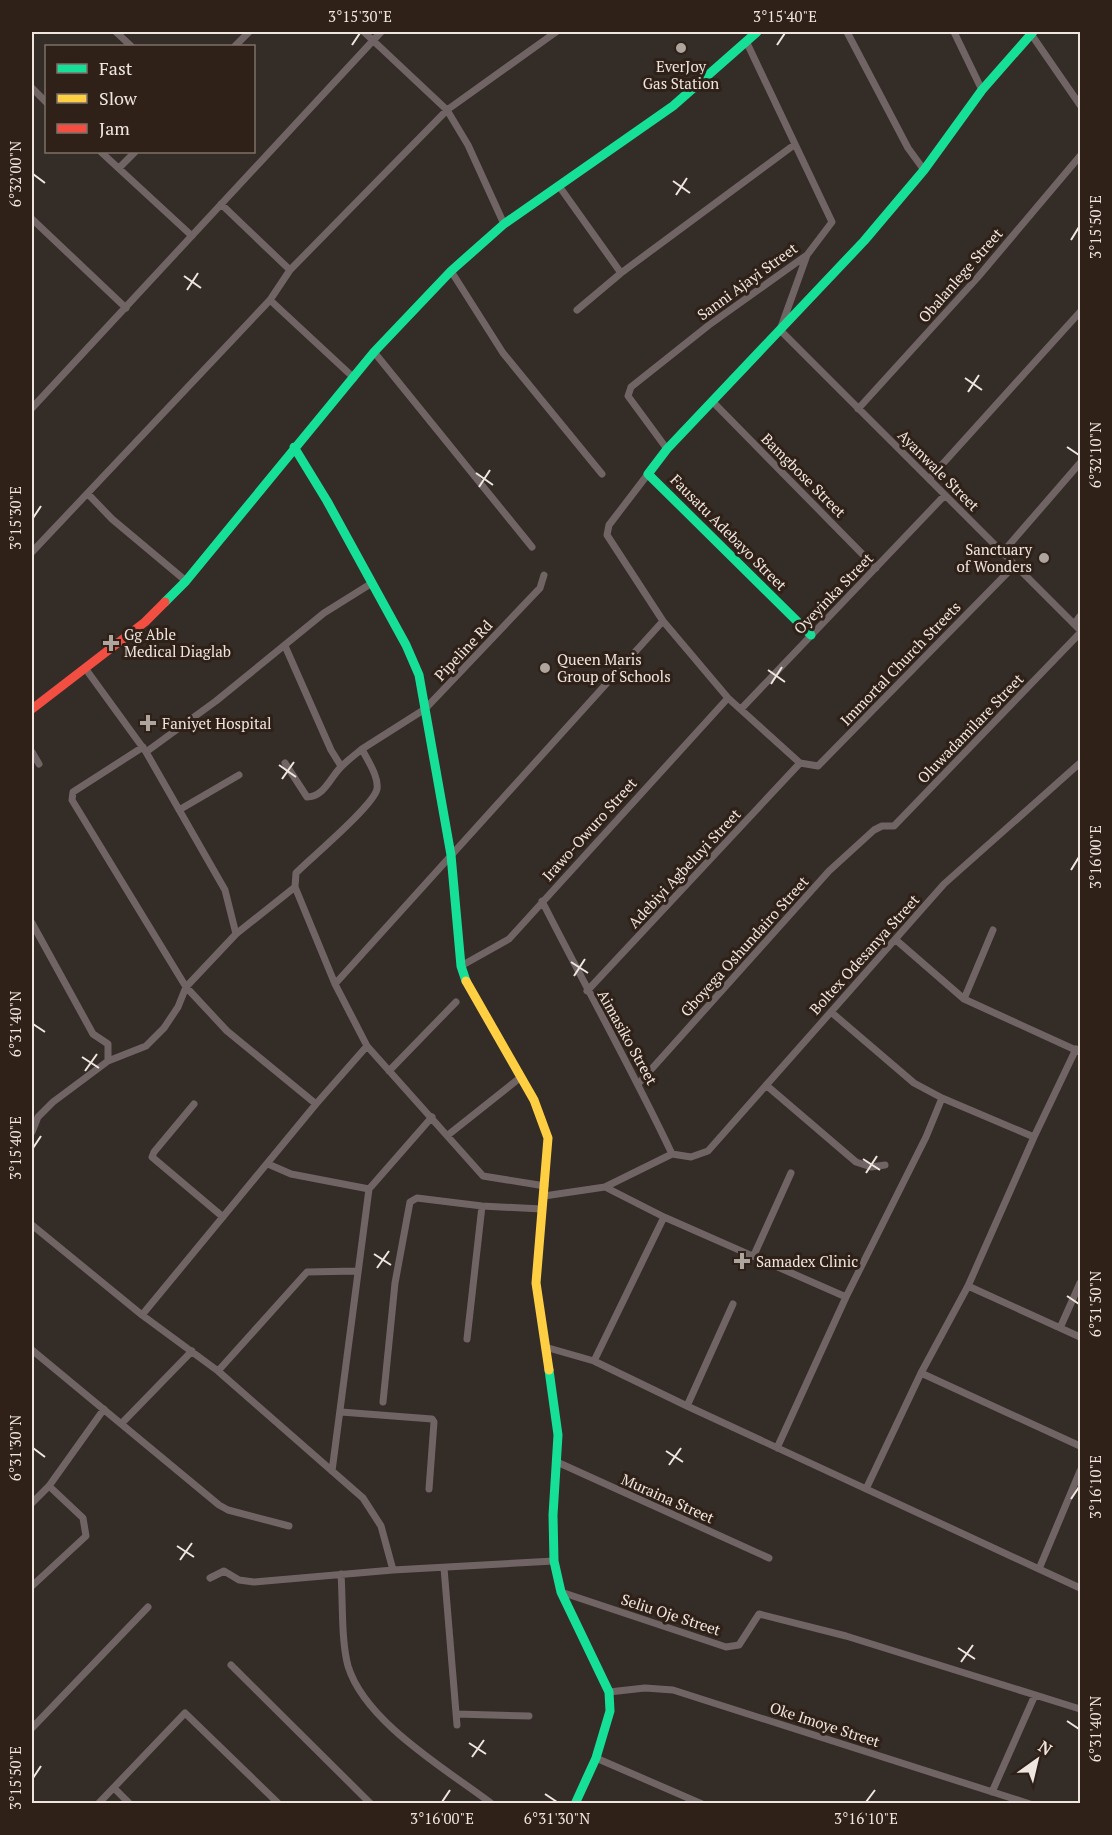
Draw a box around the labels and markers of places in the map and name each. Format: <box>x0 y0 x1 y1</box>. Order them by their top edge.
marker: EverJoy Gas Station <box>674 41 688 55</box>
place label: EverJoy Gas Station <box>643 56 719 93</box>
place label: Sanctuary of Wonders <box>957 539 1032 576</box>
marker: Sanctuary of Wonders <box>1037 551 1051 565</box>
place label: Gg Able Medical Diaglab <box>124 624 231 661</box>
marker: Gg Able Medical Diaglab <box>102 634 120 652</box>
place label: Queen Maris Group of Schools <box>557 649 671 686</box>
marker: Queen Maris Group of Schools <box>538 661 552 675</box>
place label: Faniyet Hospital <box>162 713 272 733</box>
marker: Faniyet Hospital <box>139 714 157 732</box>
place label: Samadex Clinic <box>756 1251 858 1271</box>
marker: Samadex Clinic <box>733 1252 751 1270</box>

